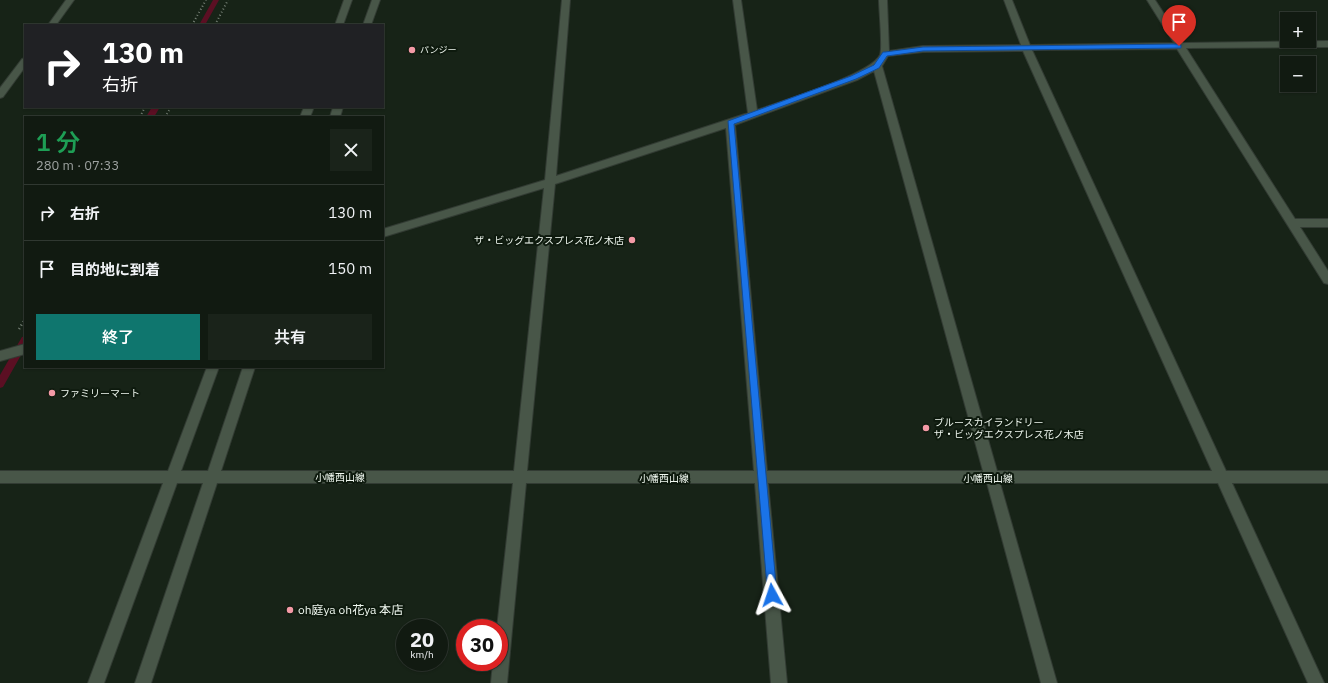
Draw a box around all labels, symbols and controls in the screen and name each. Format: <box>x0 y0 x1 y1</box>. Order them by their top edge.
pin <box>1162 5 1196 46</box>
icon: arrive <box>1168 11 1190 33</box>
map controls <box>1280 12 1316 92</box>
button: + <box>1280 12 1316 48</box>
text: 130 m <box>102 34 184 71</box>
icon: right <box>36 40 88 92</box>
place label: パンジー <box>420 44 456 55</box>
marker: パンジー <box>407 45 417 55</box>
button: − <box>1280 56 1316 92</box>
text: 右折 <box>102 73 138 96</box>
text: 1 分 <box>36 126 80 158</box>
button: close <box>330 129 372 171</box>
text: 280 m · 07:33 <box>36 157 119 174</box>
icon: right <box>36 202 58 224</box>
text: 130 m <box>328 203 372 222</box>
text: 右折 <box>70 204 100 223</box>
place label: ザ・ビッグエクスプレス花ノ木店 <box>474 234 624 247</box>
marker: ザ・ビッグエクスプレス花ノ木店 <box>627 235 637 245</box>
icon: arrive <box>36 258 58 280</box>
text: 150 m <box>328 259 372 278</box>
text: 目的地に到着 <box>70 260 160 279</box>
button: 終了 <box>36 314 200 360</box>
button: 共有 <box>208 314 372 360</box>
place label: ファミリーマート <box>60 387 140 400</box>
marker: ファミリーマート <box>47 388 57 398</box>
place label: ブルースカイランドリー ザ・ビッグエクスプレス花ノ木店 <box>934 416 1084 441</box>
marker: ブルースカイランドリー ザ・ビッグエクスプレス花ノ木店 <box>921 423 931 433</box>
street label: 小幡西山線 <box>315 471 365 484</box>
street label: 小幡西山線 <box>639 472 689 485</box>
street label: 小幡西山線 <box>963 472 1013 485</box>
position arrow <box>751 574 793 616</box>
place label: oh庭ya oh花ya 本店 <box>298 602 403 617</box>
marker: oh庭ya oh花ya 本店 <box>285 605 295 615</box>
speed limit sign: 30 <box>456 619 508 671</box>
text: 20 <box>410 626 434 653</box>
text: km/h <box>410 648 434 661</box>

